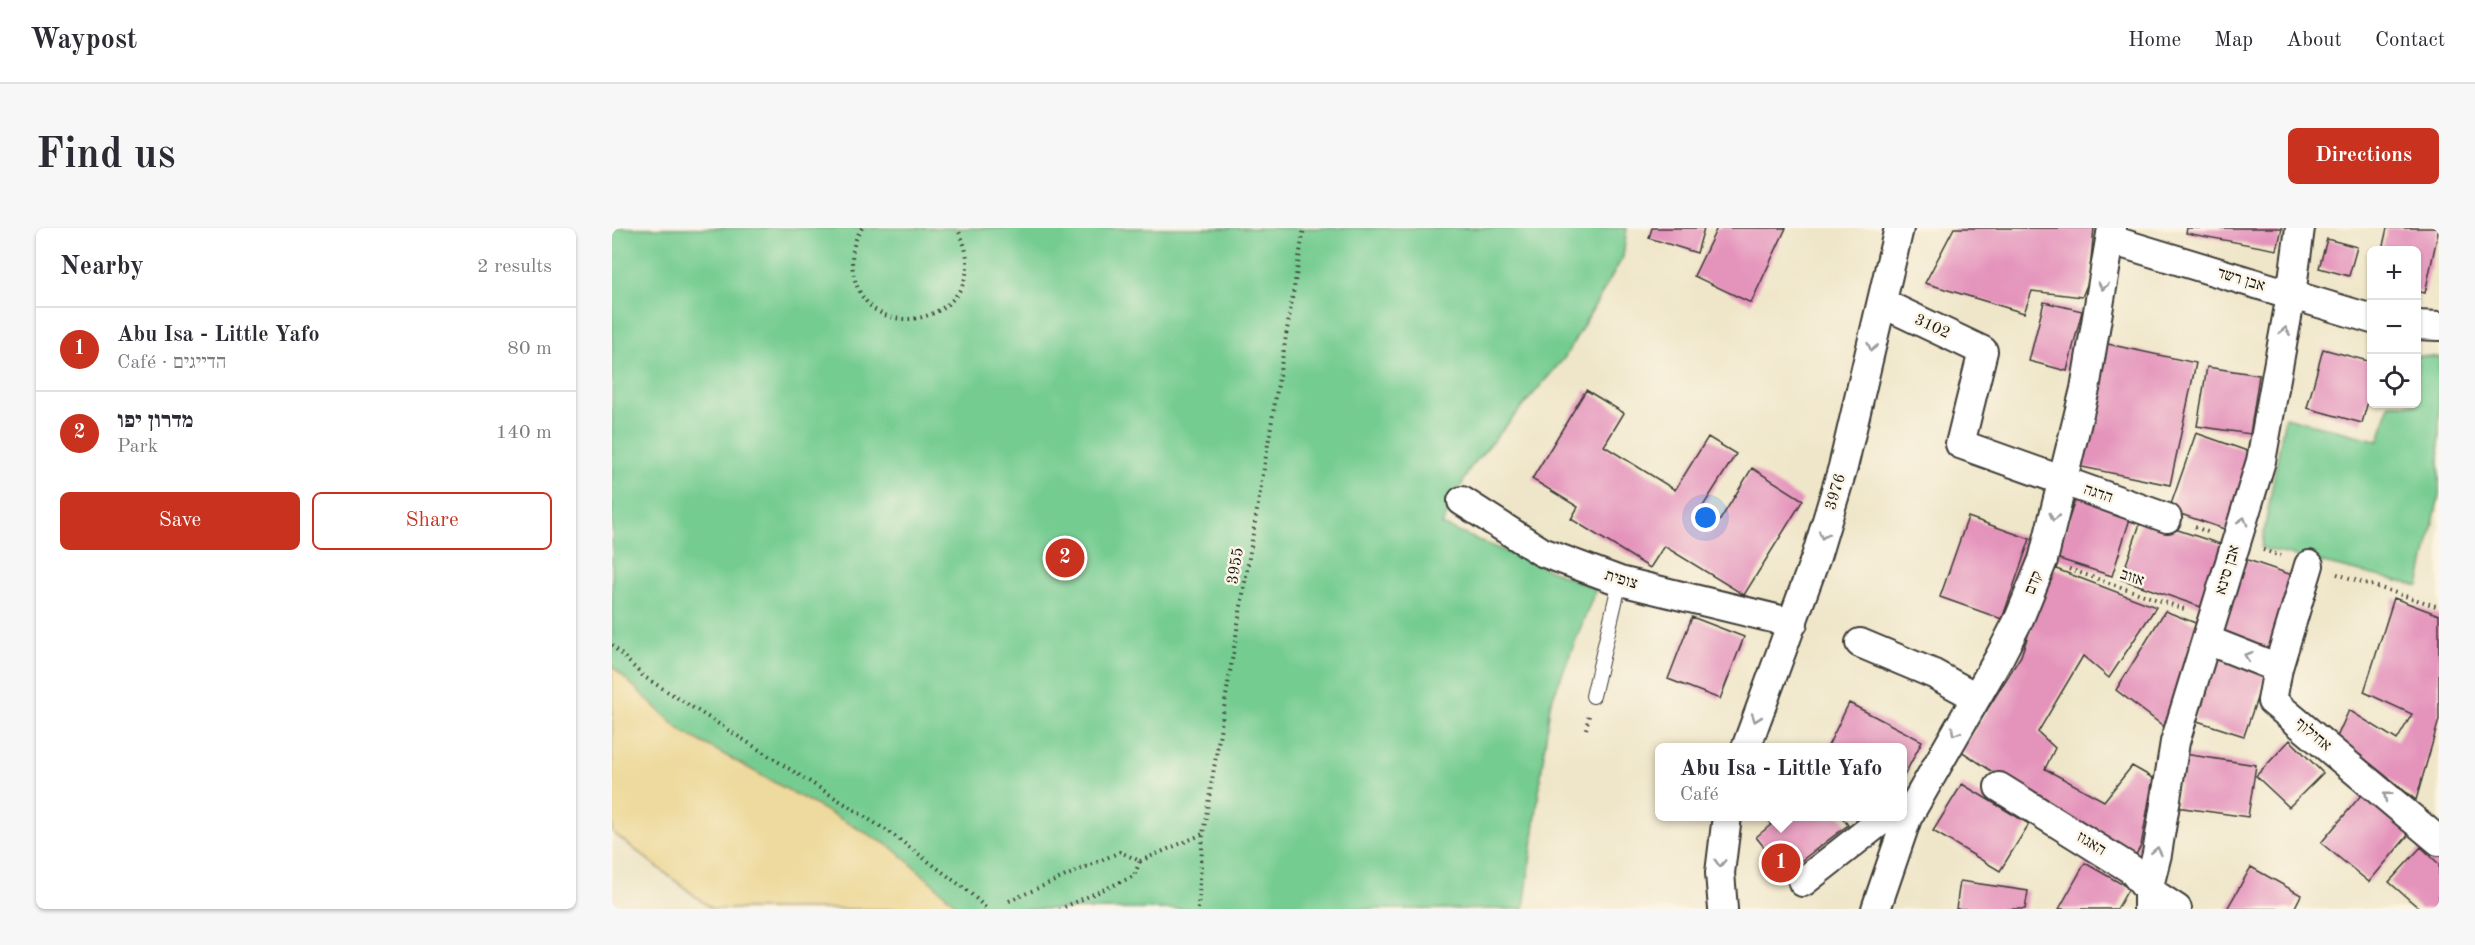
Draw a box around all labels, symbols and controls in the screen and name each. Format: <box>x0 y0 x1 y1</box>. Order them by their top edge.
text: Waypost <box>30 27 137 55</box>
text: Home <box>2128 30 2181 51</box>
text: Map <box>2214 30 2253 51</box>
text: About <box>2286 30 2342 51</box>
text: Contact <box>2375 30 2445 51</box>
button: Directions <box>2288 128 2439 184</box>
text: Find us <box>36 135 175 177</box>
map controls <box>2367 246 2421 408</box>
button: + <box>2367 246 2421 300</box>
text: Nearby <box>60 254 144 280</box>
text: 2 results <box>477 257 552 277</box>
street label: אבן רשד <box>2215 265 2267 295</box>
one-way arrow <box>2098 281 2110 290</box>
button: − <box>2367 300 2421 354</box>
street label: 3102 <box>1912 312 1952 342</box>
text: Abu Isa - Little Yafo <box>117 324 320 346</box>
one-way arrow <box>2278 326 2291 336</box>
text: 1 <box>74 339 85 359</box>
text: 80 m <box>507 339 552 359</box>
one-way arrow <box>1866 341 1879 351</box>
text: Café · הדייגים <box>117 353 226 373</box>
button: locate <box>2367 354 2421 408</box>
text: מדרון יפו <box>117 410 193 432</box>
text: 2 <box>74 423 85 443</box>
text: 140 m <box>496 423 552 443</box>
text: Park <box>117 437 158 457</box>
street label: 3976 <box>1823 472 1849 512</box>
street label: הדגה <box>2081 482 2115 506</box>
button: Save <box>60 492 300 550</box>
button: Share <box>312 492 552 550</box>
your location <box>1691 503 1720 532</box>
one-way arrow <box>2048 512 2061 522</box>
one-way arrow <box>2236 516 2248 527</box>
one-way arrow <box>1818 529 1830 540</box>
pin: 2 <box>1046 536 1084 580</box>
street label: אבן סינא <box>2213 543 2243 597</box>
street label: 3955 <box>1225 546 1247 586</box>
street label: אזוב <box>2118 566 2146 590</box>
street label: צופית <box>1603 567 1639 593</box>
street label: קדם <box>2022 569 2046 597</box>
one-way arrow <box>2243 651 2254 663</box>
one-way arrow <box>1750 712 1763 723</box>
street label: אחילוף <box>2292 714 2335 754</box>
one-way arrow <box>1951 726 1963 736</box>
popup <box>1655 743 1907 821</box>
text: Abu Isa - Little Yafo <box>1680 758 1882 780</box>
text: Café <box>1680 785 1719 805</box>
one-way arrow <box>2383 793 2394 804</box>
street label: האגוז <box>2074 829 2108 859</box>
pin: 1 <box>1762 840 1800 886</box>
one-way arrow <box>2150 847 2163 857</box>
one-way arrow <box>1714 858 1726 867</box>

